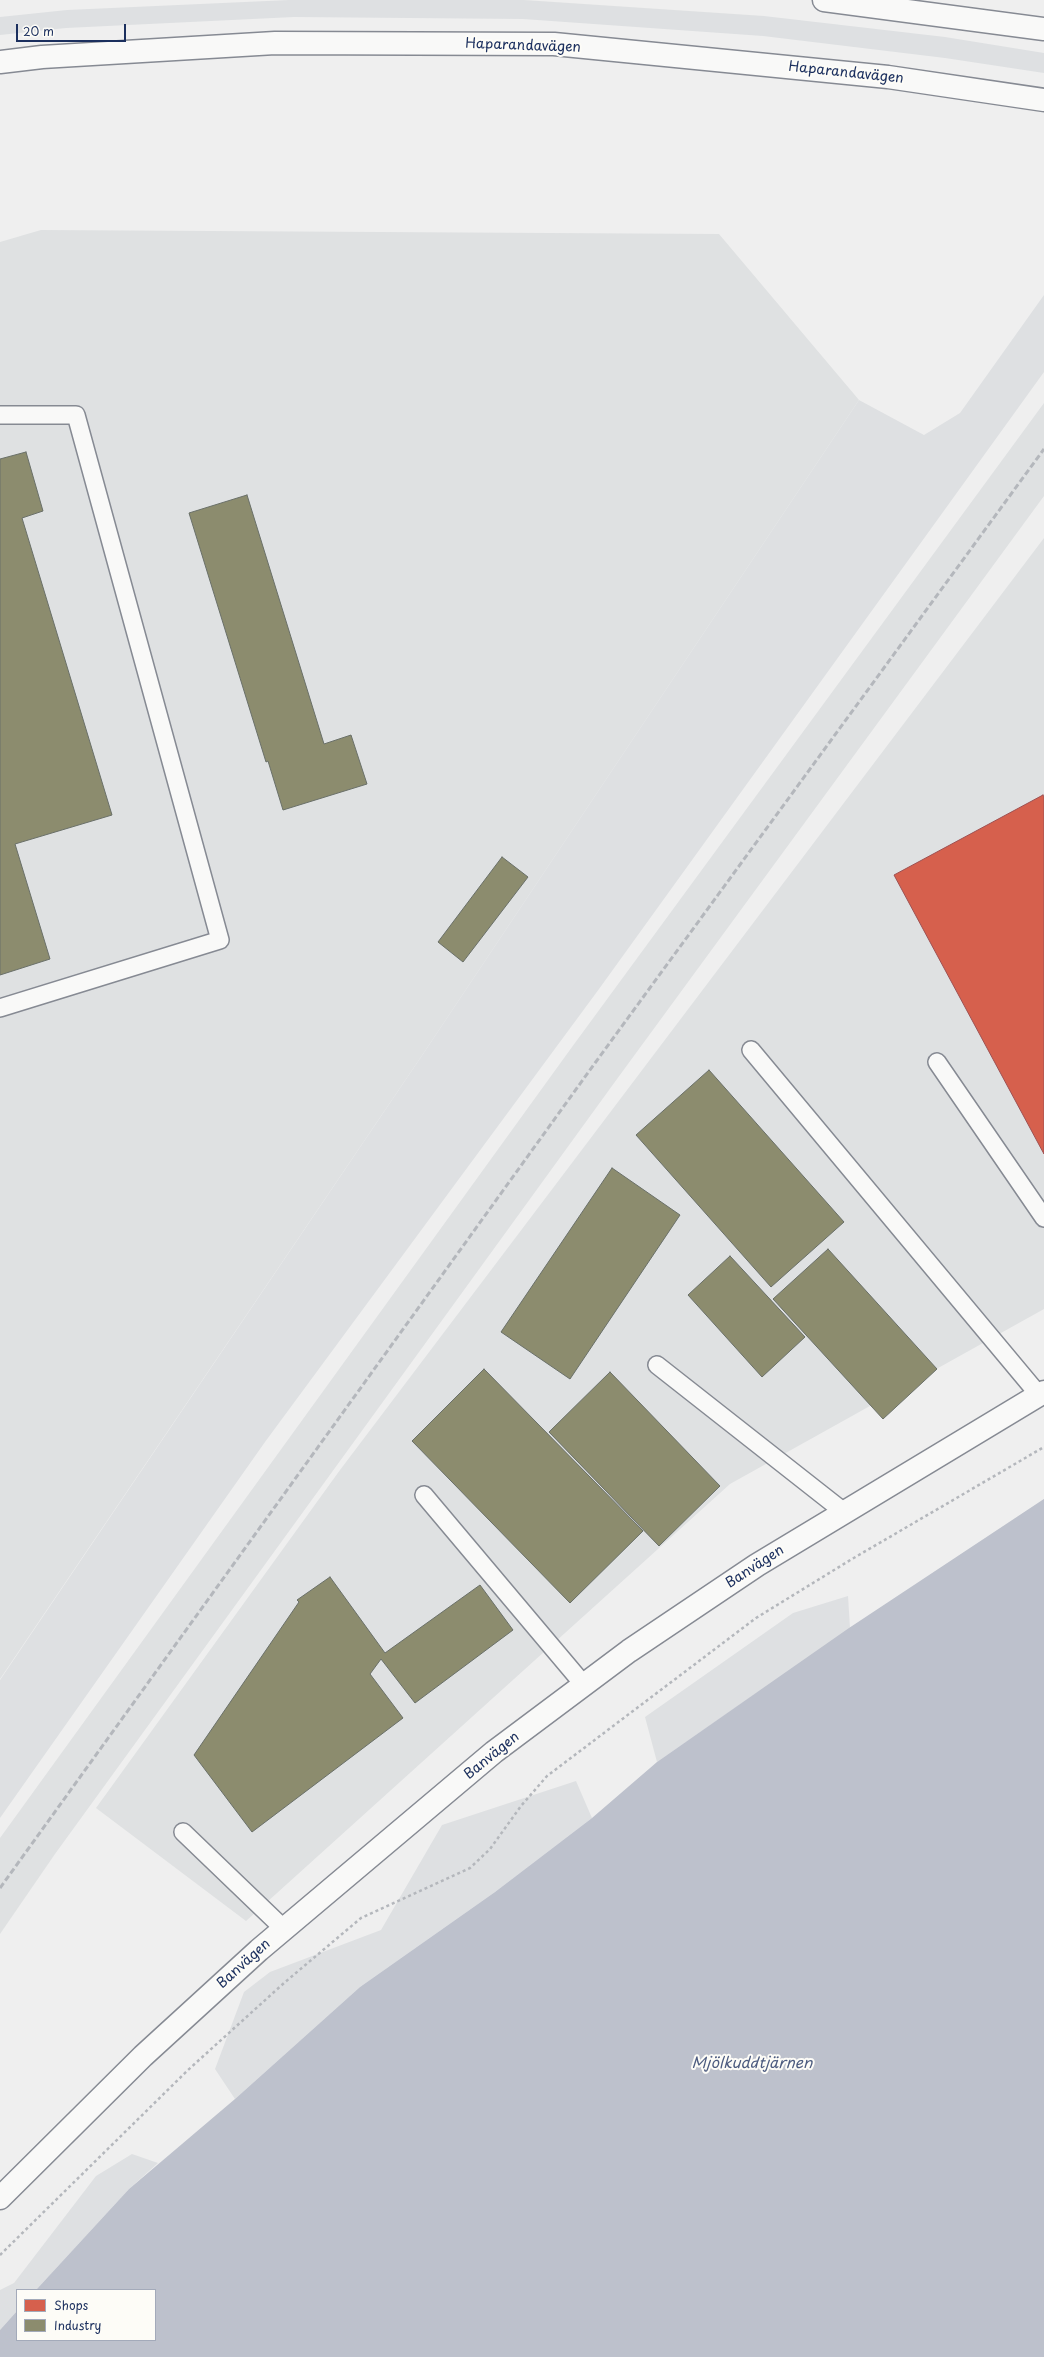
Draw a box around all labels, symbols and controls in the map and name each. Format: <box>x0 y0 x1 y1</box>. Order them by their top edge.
scale bar <box>18 16 128 42</box>
text: 20 m <box>23 22 54 40</box>
street label: Haparandavägen <box>465 36 581 56</box>
street label: Haparandavägen <box>788 59 904 87</box>
street label: Banvägen <box>723 1542 787 1592</box>
street label: Banvägen <box>461 1729 523 1783</box>
street label: Banvägen <box>214 1936 274 1992</box>
water label: Mjölkuddtjärnen <box>691 2055 813 2073</box>
legend <box>16 2289 156 2341</box>
text: Shops <box>54 2296 88 2314</box>
text: Industry <box>54 2316 101 2334</box>

